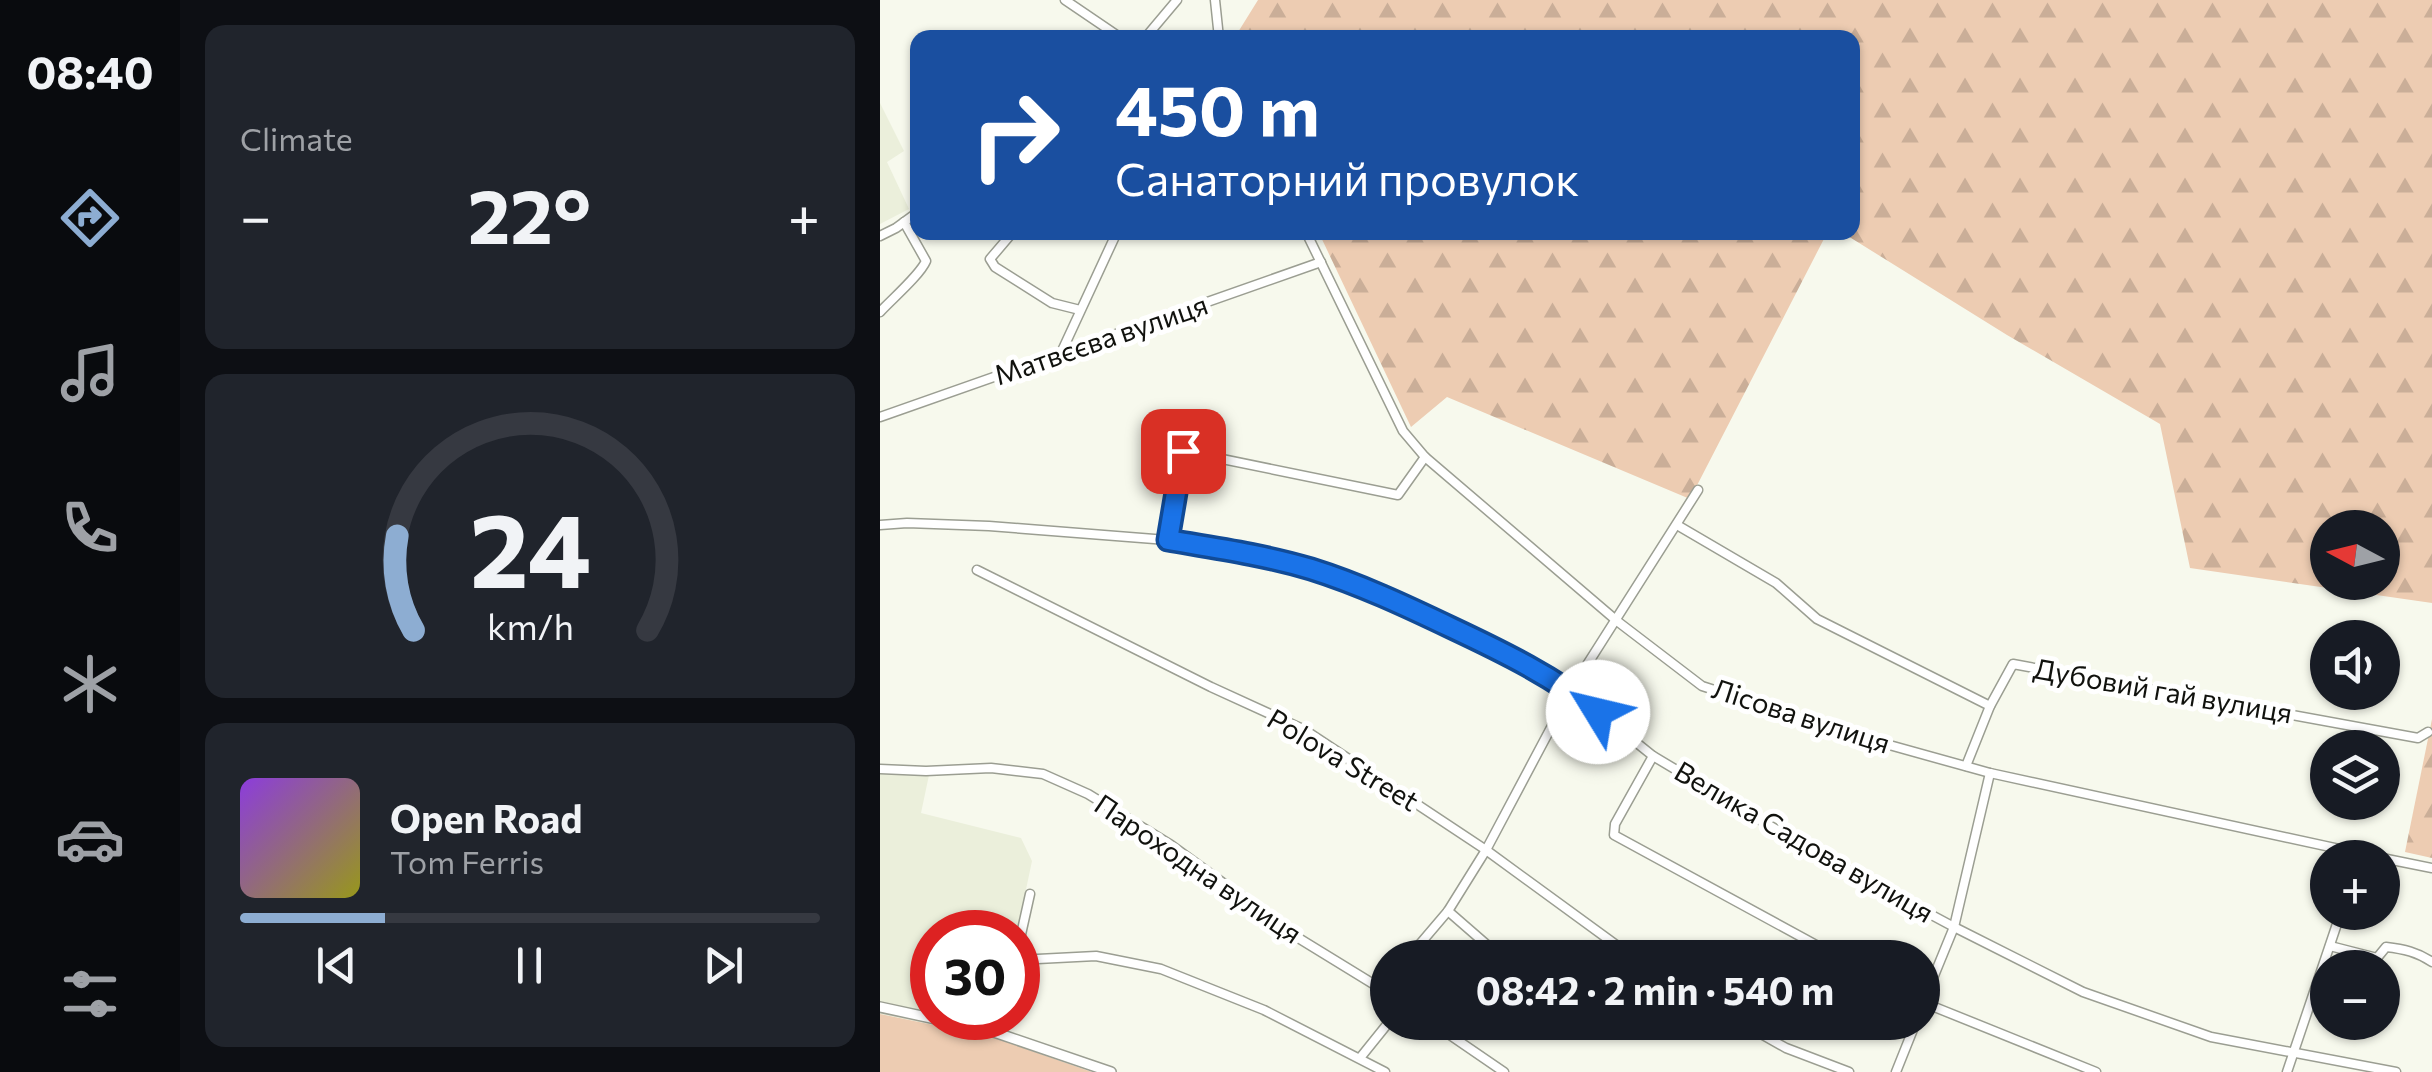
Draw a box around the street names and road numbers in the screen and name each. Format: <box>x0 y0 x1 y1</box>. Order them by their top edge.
street label: Матвєєва вулиця <box>989 287 1212 392</box>
street label: Дубовий гай вулиця <box>2031 651 2295 730</box>
street label: Лісова вулиця <box>1708 670 1895 760</box>
street label: Polova Street <box>1262 701 1425 818</box>
street label: Велика Садова вулиця <box>1669 753 1940 929</box>
street label: Пароходна вулиця <box>1089 786 1309 950</box>

